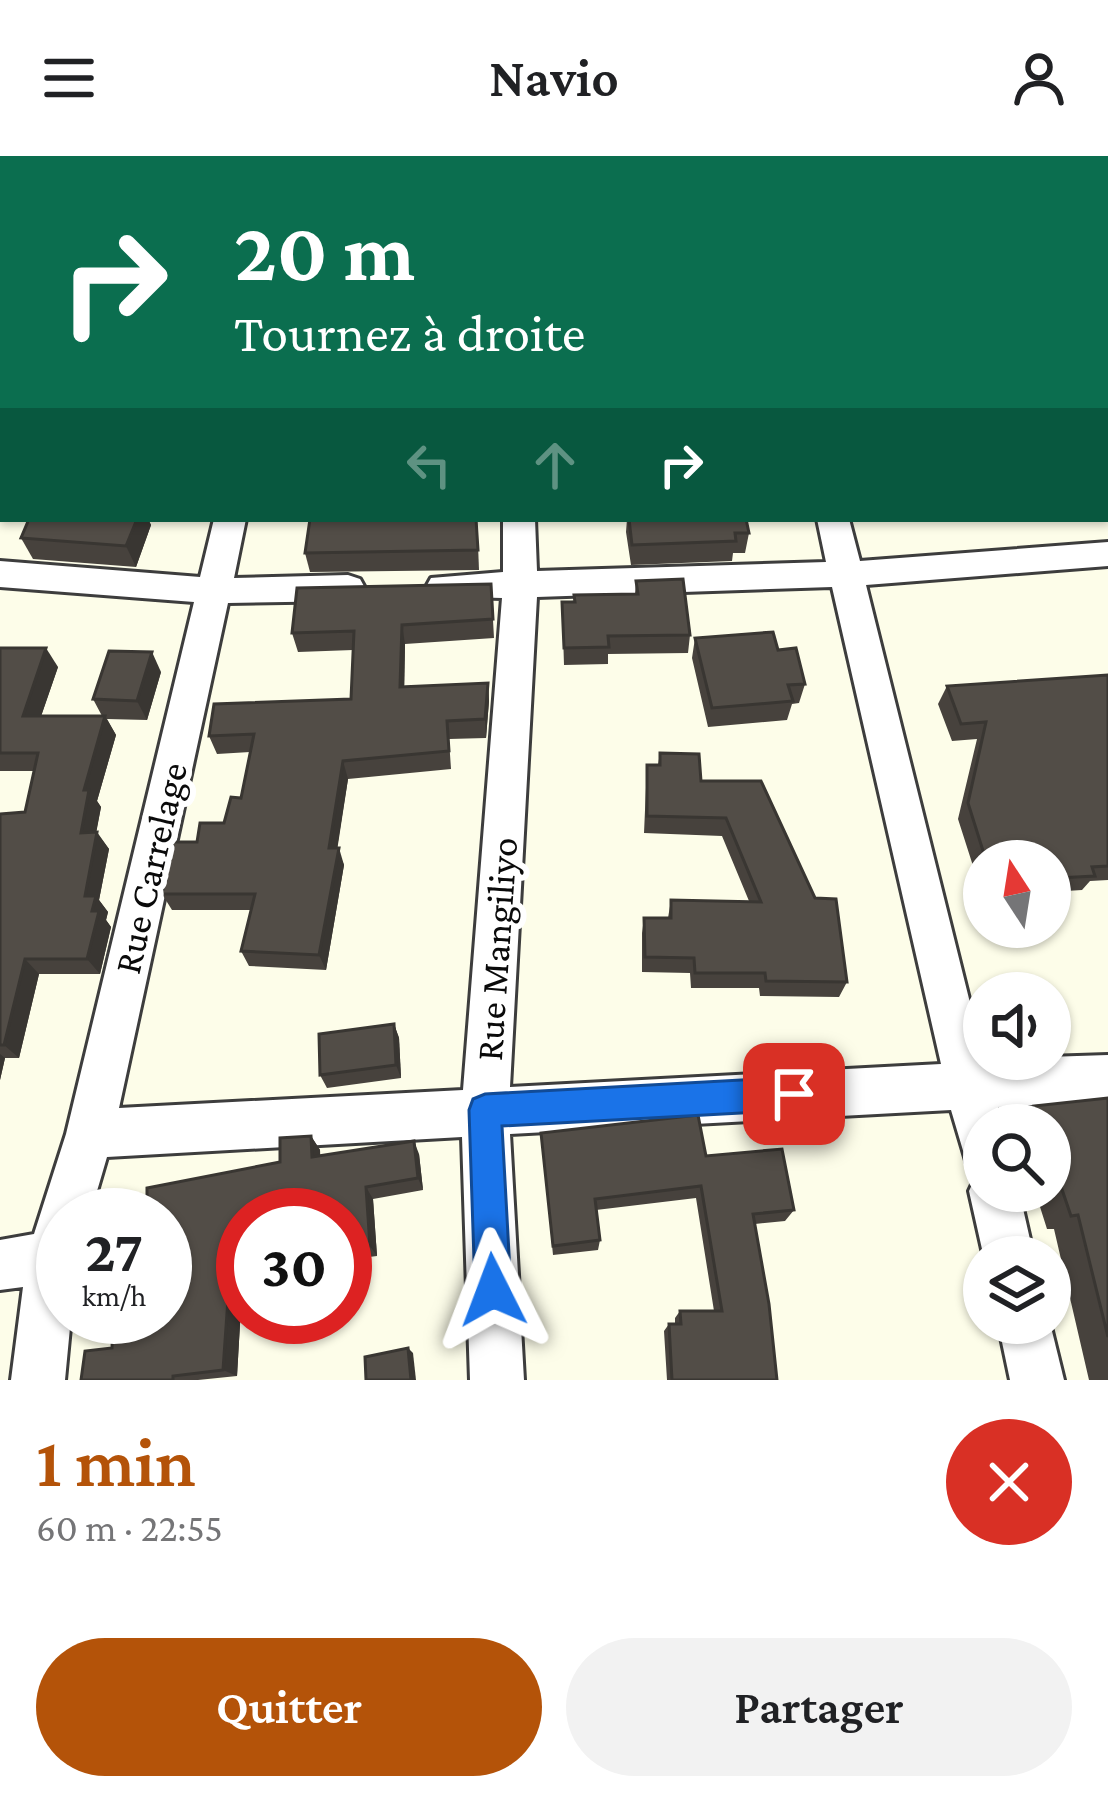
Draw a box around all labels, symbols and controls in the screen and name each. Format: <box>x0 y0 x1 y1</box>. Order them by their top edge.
icon: menu <box>36 45 102 111</box>
icon: person <box>1006 45 1072 111</box>
text: Navio <box>489 48 619 108</box>
icon: right <box>36 204 192 360</box>
text: 20 m <box>234 205 415 298</box>
text: Tournez à droite <box>234 303 585 363</box>
icon: left <box>396 432 462 498</box>
icon: ahead <box>522 432 588 498</box>
icon: right <box>648 432 714 498</box>
street label: Rue Carrelage <box>105 758 196 978</box>
street label: Rue Mangiliyo <box>467 836 526 1062</box>
north arrow <box>963 840 1071 948</box>
map controls <box>963 840 1071 1344</box>
button: sound <box>963 972 1071 1080</box>
pin <box>743 1043 845 1145</box>
icon: arrive <box>761 1061 827 1127</box>
button: search <box>963 1104 1071 1212</box>
speed limit sign: 30 <box>216 1188 372 1344</box>
text: 27 <box>85 1217 143 1284</box>
position arrow <box>430 1227 556 1353</box>
button: layers <box>963 1236 1071 1344</box>
text: km/h <box>82 1279 146 1312</box>
button: close <box>946 1419 1072 1545</box>
text: 1 min <box>36 1421 196 1501</box>
text: 60 m · 22:55 <box>36 1506 223 1549</box>
button: Quitter <box>36 1638 542 1776</box>
button: Partager <box>566 1638 1072 1776</box>

